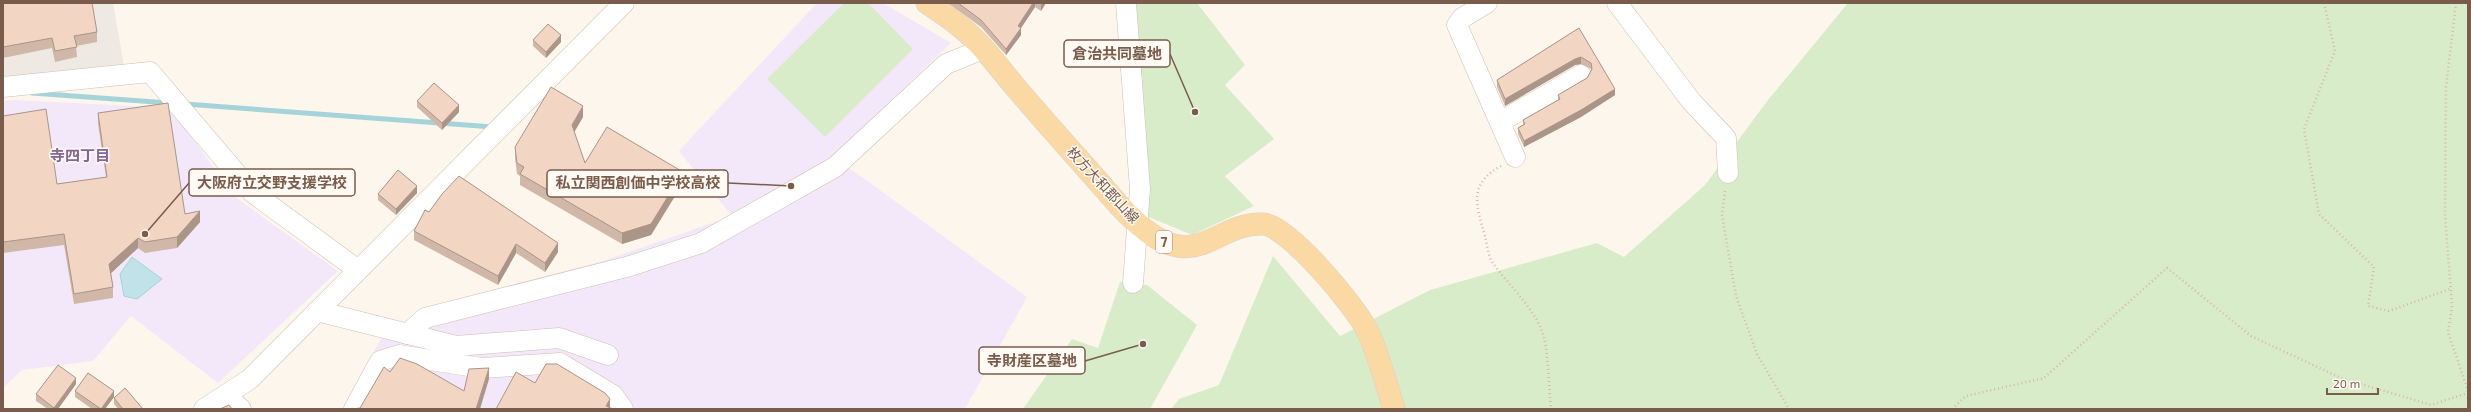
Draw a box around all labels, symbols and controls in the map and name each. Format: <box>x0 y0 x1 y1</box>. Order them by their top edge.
callout: 倉治共同墓地 <box>1064 40 1170 67</box>
text: 倉治共同墓地 <box>1072 44 1162 62</box>
street label: 枚方大和郡山線 <box>1064 143 1143 226</box>
district label: 寺四丁目 <box>50 146 110 164</box>
callout: 大阪府立交野支援学校 <box>189 169 355 196</box>
callout: 私立関西創価中学校高校 <box>547 170 728 197</box>
text: 大阪府立交野支援学校 <box>197 173 347 191</box>
text: 私立関西創価中学校高校 <box>555 173 721 191</box>
road number: 7 <box>1156 231 1172 253</box>
callout: 寺財産区墓地 <box>979 347 1085 374</box>
text: 寺財産区墓地 <box>987 351 1077 369</box>
scale bar <box>2327 370 2378 396</box>
text: 20 m <box>2333 376 2360 390</box>

